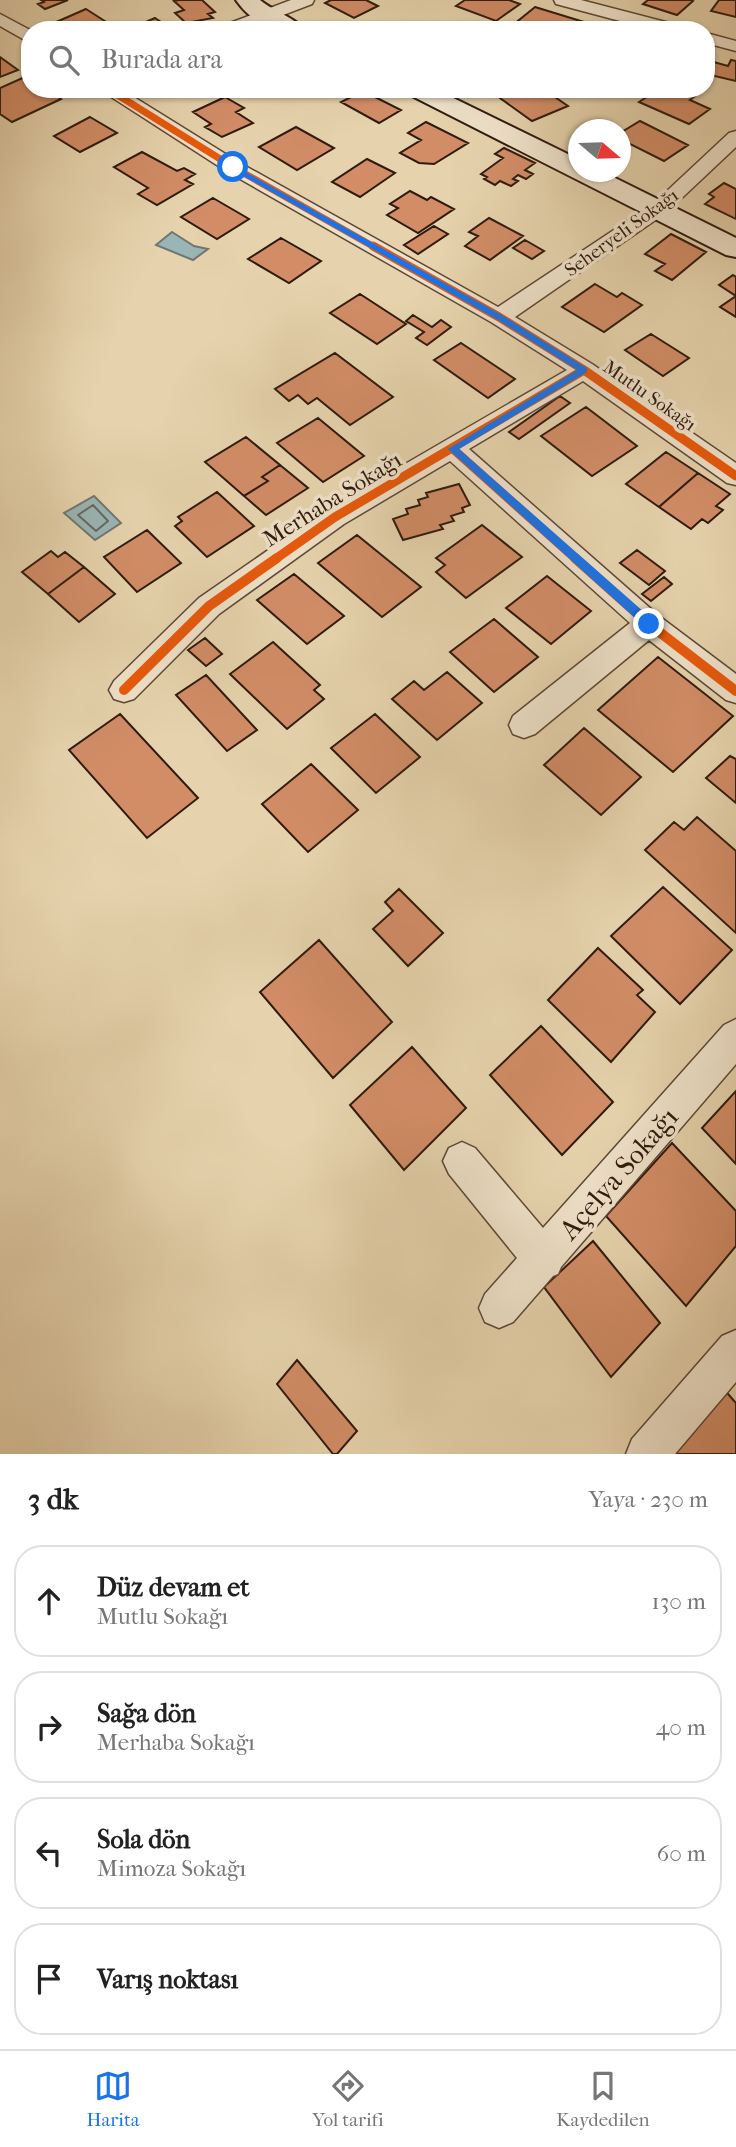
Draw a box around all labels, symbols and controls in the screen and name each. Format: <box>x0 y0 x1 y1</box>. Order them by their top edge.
search box <box>21 21 715 98</box>
icon: search <box>45 41 83 79</box>
text: Burada ara <box>101 44 223 75</box>
north arrow <box>568 119 631 182</box>
route start <box>217 151 248 182</box>
street label: Seheryeli Sokağı <box>561 184 683 281</box>
street label: Mutlu Sokağı <box>599 356 700 436</box>
street label: Merhaba Sokağı <box>258 446 407 553</box>
route end <box>633 608 664 639</box>
street label: Açelya Sokağı <box>551 1101 685 1247</box>
text: 3 dk <box>28 1482 79 1517</box>
text: Yaya · 230 m <box>589 1486 708 1513</box>
text: Düz devam et <box>97 1572 250 1603</box>
icon: ahead <box>30 1582 68 1620</box>
text: 130 m <box>652 1588 706 1615</box>
text: Mutlu Sokağı <box>97 1603 228 1630</box>
text: Sağa dön <box>97 1698 196 1729</box>
icon: right <box>30 1708 68 1746</box>
text: 40 m <box>656 1714 706 1741</box>
text: Merhaba Sokağı <box>97 1729 255 1756</box>
text: Sola dön <box>97 1824 190 1855</box>
icon: left <box>30 1834 68 1872</box>
text: 60 m <box>657 1840 706 1867</box>
text: Mimoza Sokağı <box>97 1855 246 1882</box>
icon: arrive <box>30 1960 68 1998</box>
text: Varış noktası <box>97 1964 238 1995</box>
tab: Harita <box>86 2067 140 2131</box>
tab: Yol tarifi <box>312 2067 384 2131</box>
tab: Kaydedilen <box>556 2067 650 2131</box>

